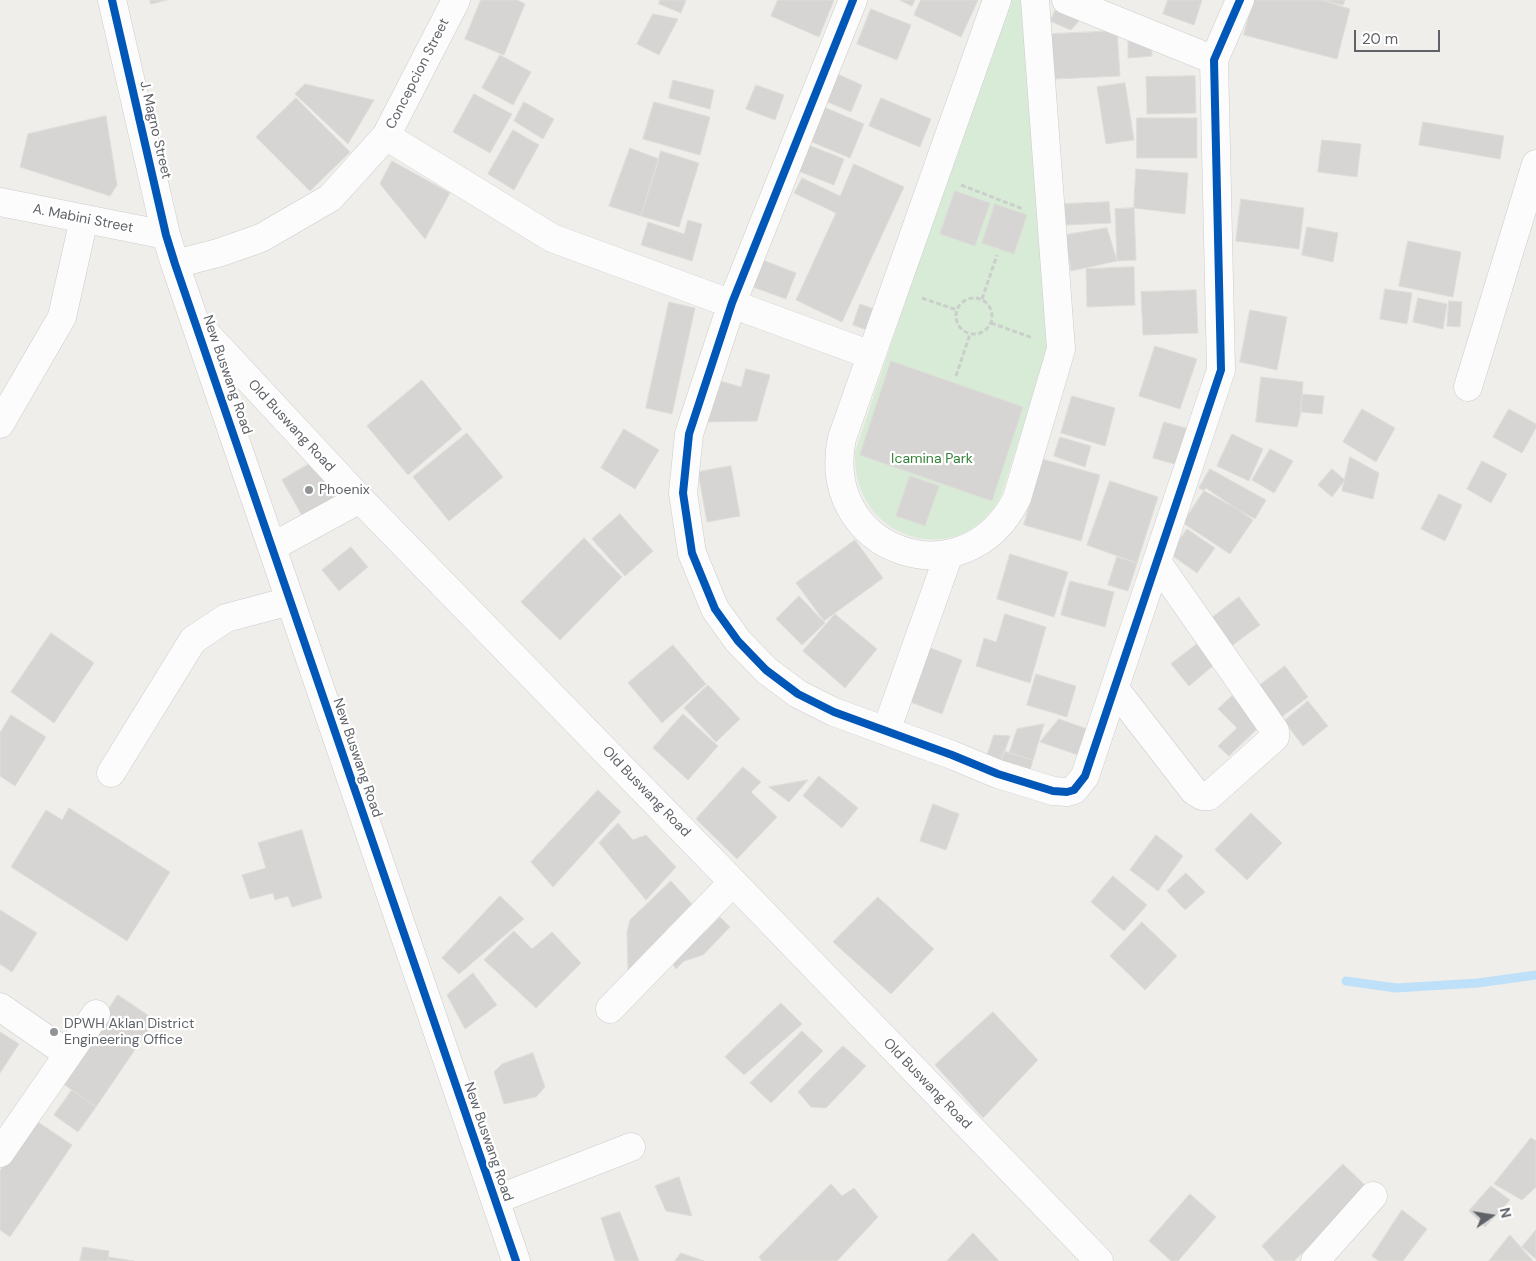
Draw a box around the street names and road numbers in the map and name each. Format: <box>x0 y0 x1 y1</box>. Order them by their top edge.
street label: Concepcion Street <box>383 16 453 132</box>
street label: J. Magno Street <box>136 79 174 181</box>
street label: A. Mabini Street <box>31 201 135 237</box>
street label: New Buswang Road <box>199 313 255 437</box>
street label: Old Buswang Road <box>244 376 338 476</box>
street label: New Buswang Road <box>329 696 385 820</box>
street label: Old Buswang Road <box>598 743 694 841</box>
street label: Old Buswang Road <box>879 1035 975 1133</box>
street label: New Buswang Road <box>460 1080 516 1204</box>

